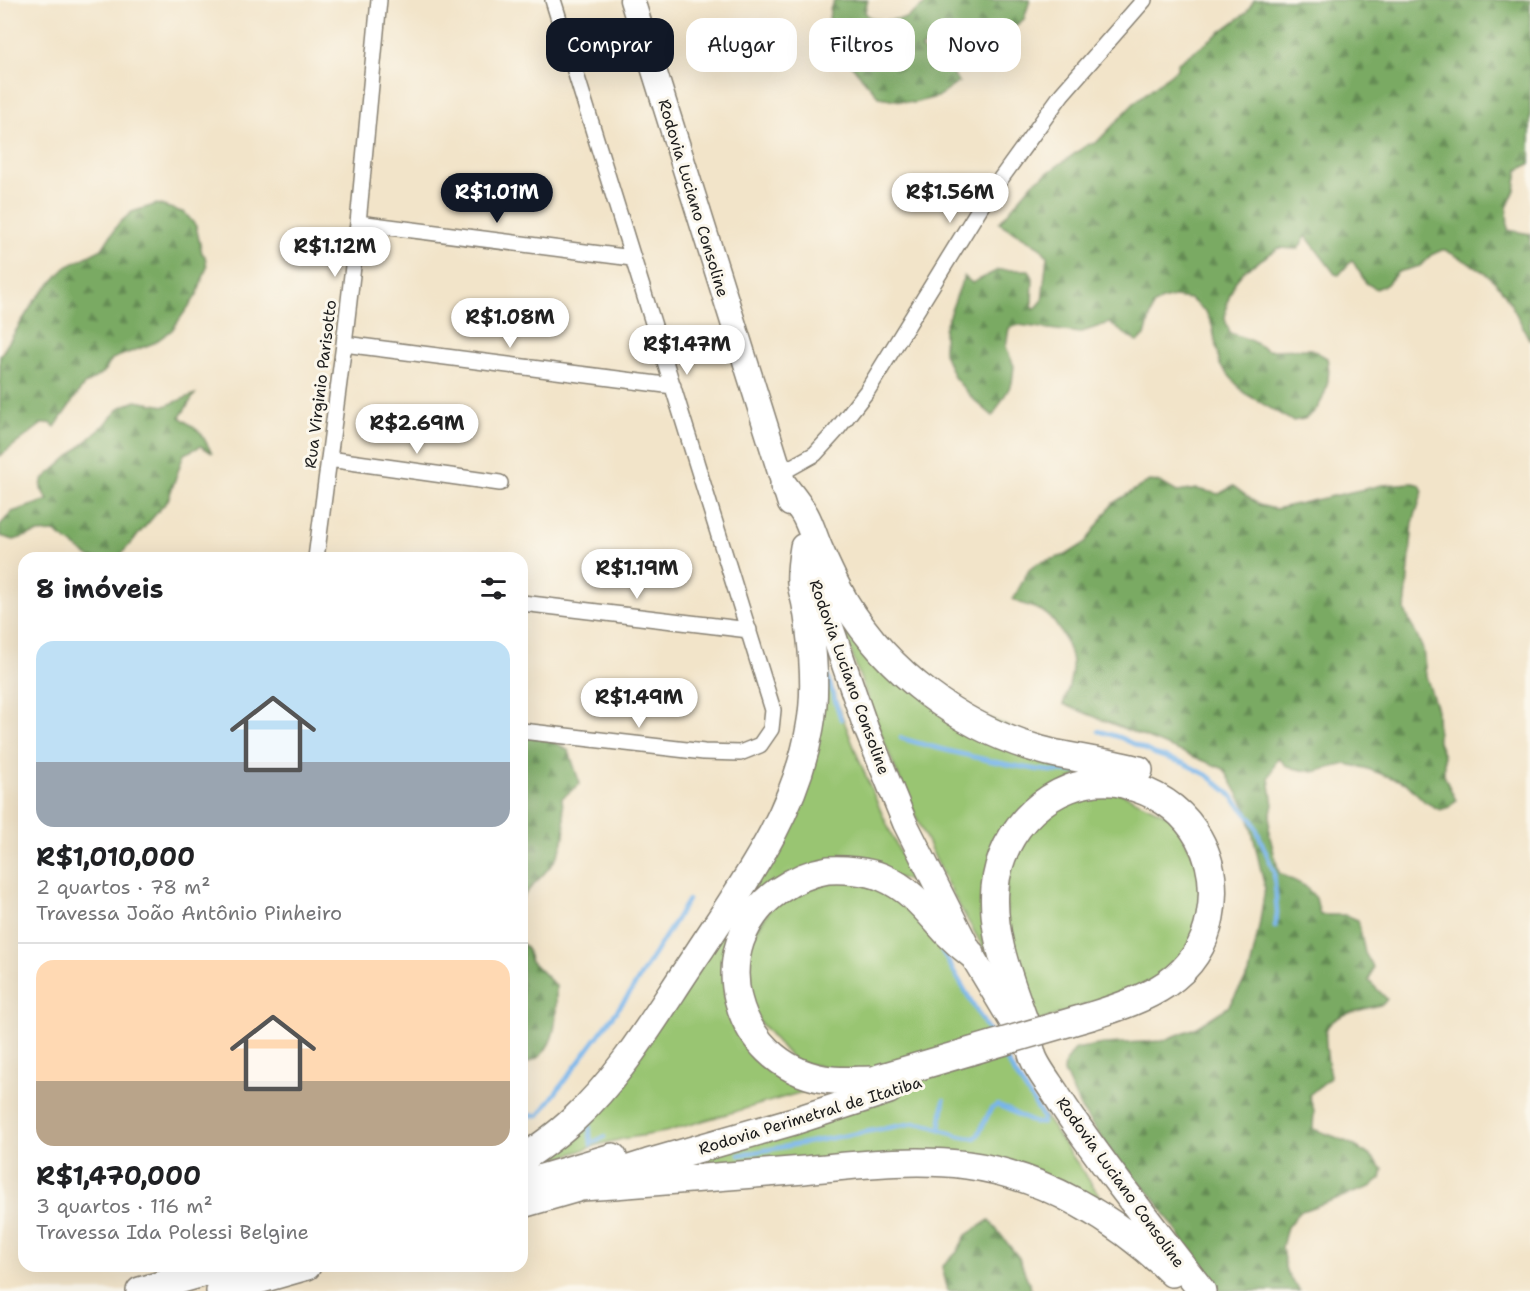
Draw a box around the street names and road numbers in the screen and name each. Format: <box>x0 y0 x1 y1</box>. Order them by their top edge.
street label: Rodovia Luciano Consoline <box>653 97 734 300</box>
street label: Rua Virginio Parisotto <box>300 299 341 469</box>
street label: Rodovia Luciano Consoline <box>804 577 895 777</box>
street label: Rodovia Perimetral de Itatiba <box>696 1071 924 1159</box>
street label: Rodovia Luciano Consoline <box>1052 1093 1190 1272</box>

